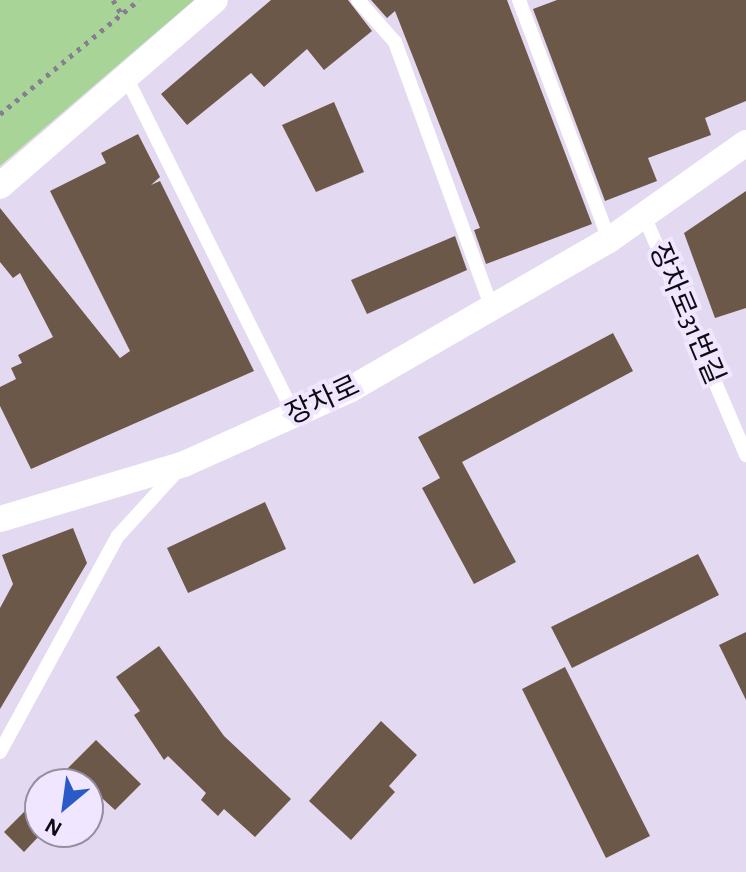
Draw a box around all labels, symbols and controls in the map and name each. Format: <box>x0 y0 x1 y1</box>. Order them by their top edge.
street label: 장차로31번길 <box>641 238 731 390</box>
street label: 장차로 <box>281 369 365 433</box>
north arrow <box>24 768 104 848</box>
text: N <box>41 814 65 841</box>

